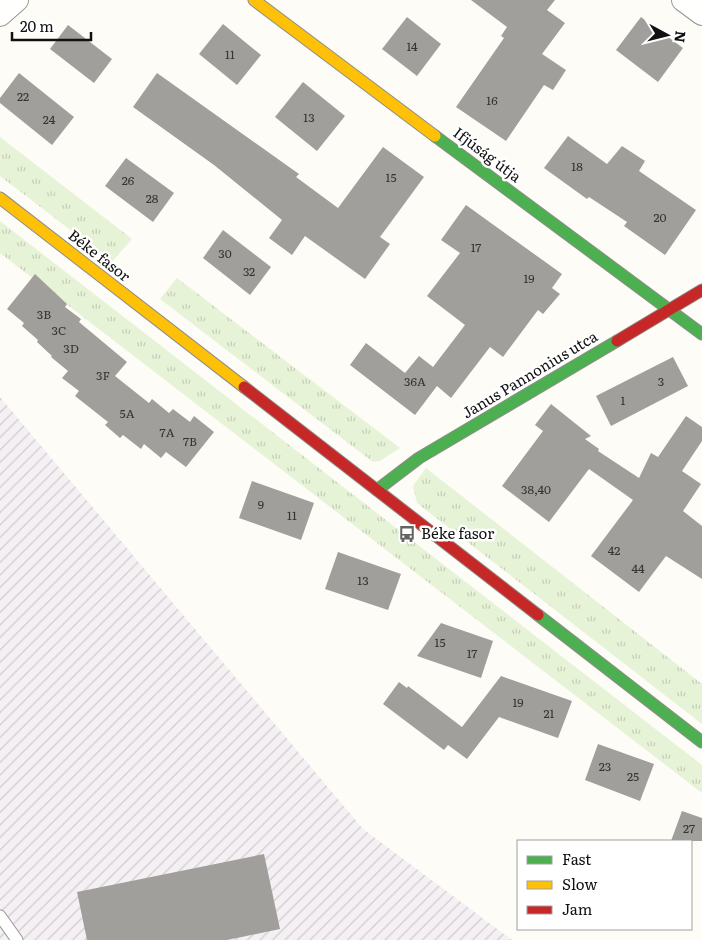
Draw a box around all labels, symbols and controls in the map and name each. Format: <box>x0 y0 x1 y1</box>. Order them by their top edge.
scale bar <box>12 10 91 42</box>
north arrow <box>642 10 692 60</box>
text: 20 m <box>20 14 54 37</box>
text: N <box>670 30 692 44</box>
house number: 14 <box>406 37 418 55</box>
house number: 11 <box>225 45 235 63</box>
house number: 22 <box>17 87 29 105</box>
house number: 16 <box>486 91 498 109</box>
house number: 13 <box>303 108 315 126</box>
house number: 24 <box>43 110 56 128</box>
street label: Ifjúság útja <box>449 121 527 188</box>
house number: 18 <box>571 157 583 175</box>
house number: 15 <box>386 168 396 186</box>
house number: 26 <box>122 171 135 189</box>
house number: 28 <box>146 189 159 207</box>
house number: 20 <box>653 208 667 226</box>
street label: Béke fasor <box>64 223 136 286</box>
house number: 17 <box>471 238 481 256</box>
house number: 30 <box>218 244 232 262</box>
house number: 32 <box>243 262 255 280</box>
house number: 19 <box>523 269 535 287</box>
house number: 3B <box>37 305 51 323</box>
house number: 3C <box>52 321 66 339</box>
street label: Janus Pannonius utca <box>457 324 602 423</box>
house number: 3D <box>63 339 79 357</box>
house number: 3F <box>96 366 110 384</box>
house number: 36A <box>404 372 426 390</box>
house number: 3 <box>658 372 664 390</box>
house number: 1 <box>621 391 626 409</box>
house number: 5A <box>120 404 135 422</box>
house number: 7A <box>160 423 175 441</box>
house number: 7B <box>183 432 197 450</box>
house number: 38,40 <box>521 480 551 498</box>
house number: 9 <box>258 495 264 513</box>
house number: 11 <box>287 506 297 524</box>
place label: Béke fasor <box>421 521 494 544</box>
bus stop icon: Béke fasor <box>397 524 417 544</box>
house number: 42 <box>608 541 620 559</box>
house number: 44 <box>631 559 645 577</box>
house number: 13 <box>357 571 369 589</box>
house number: 15 <box>435 633 445 651</box>
house number: 17 <box>467 644 477 662</box>
house number: 19 <box>512 693 524 711</box>
house number: 21 <box>544 704 555 722</box>
house number: 23 <box>599 757 611 775</box>
house number: 25 <box>627 767 639 785</box>
house number: 27 <box>683 819 695 837</box>
legend <box>517 840 692 930</box>
text: Fast <box>562 847 591 870</box>
text: Slow <box>562 872 597 895</box>
text: Jam <box>562 897 593 920</box>

